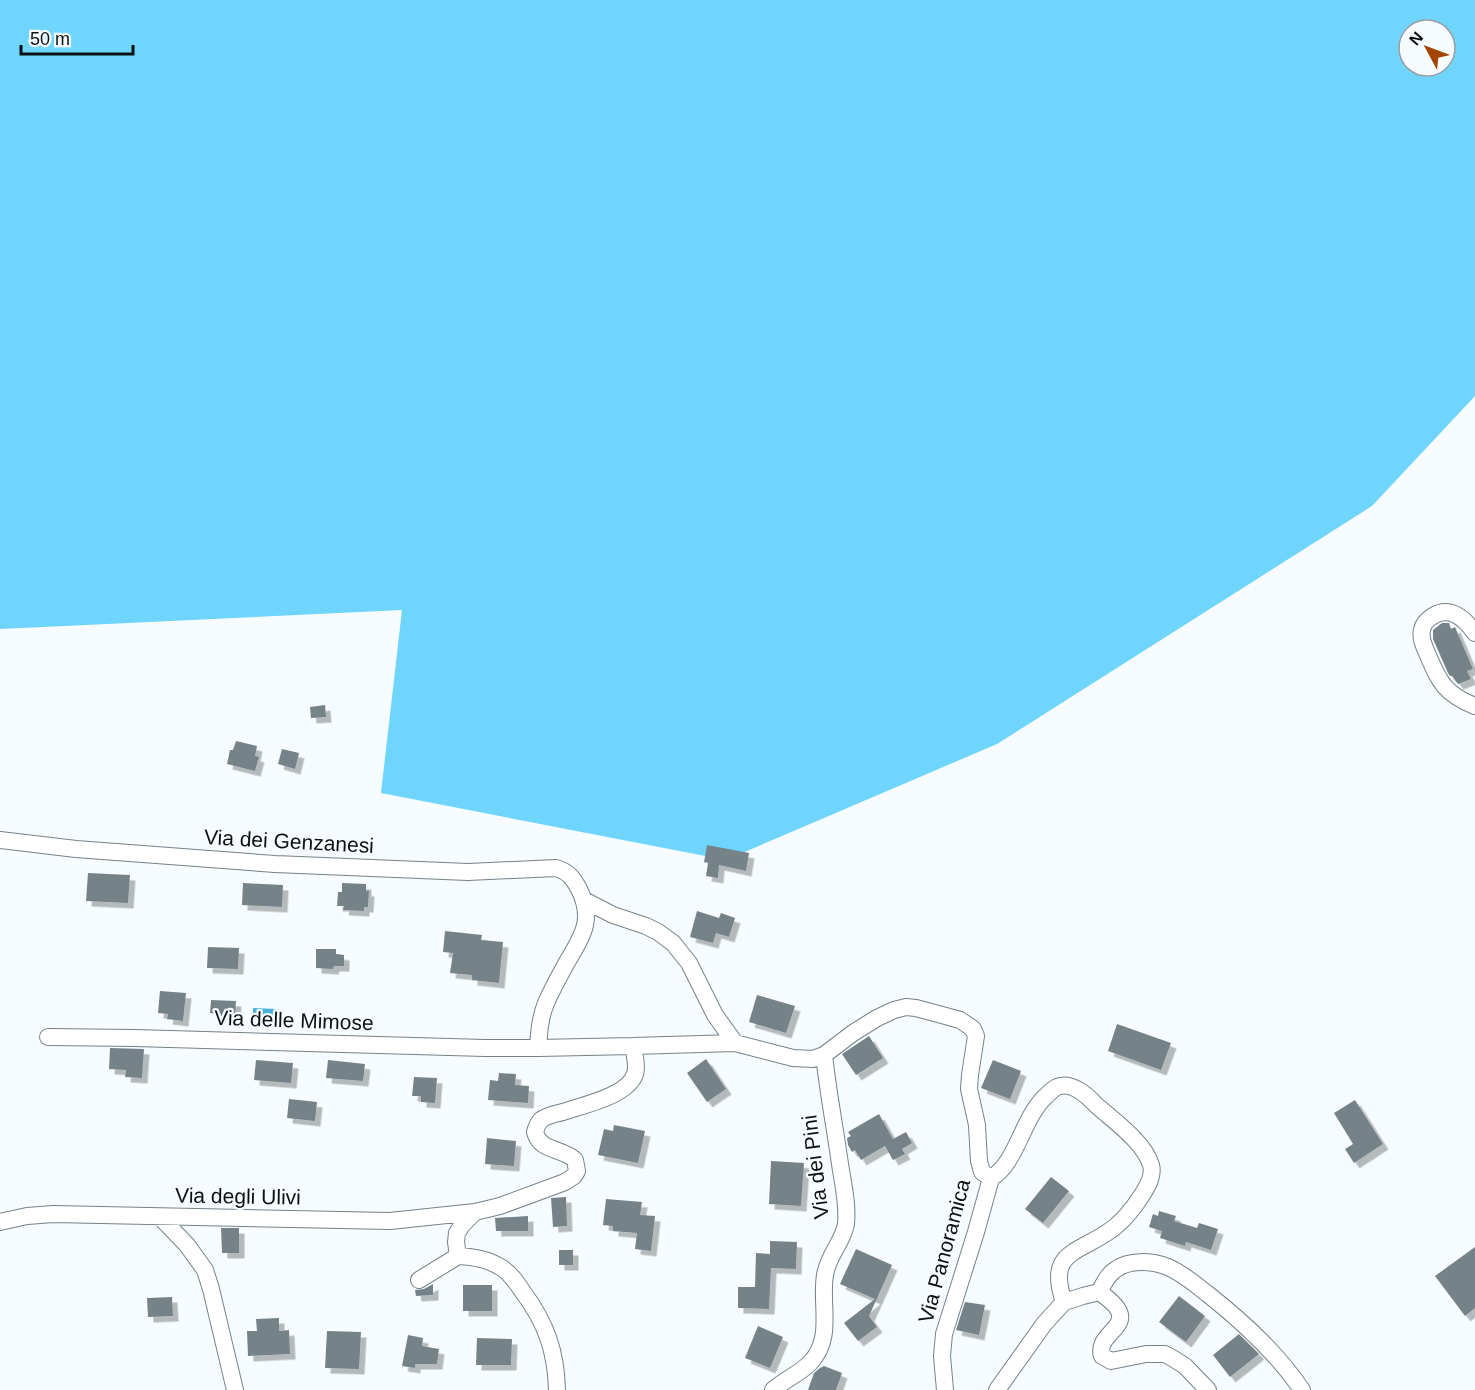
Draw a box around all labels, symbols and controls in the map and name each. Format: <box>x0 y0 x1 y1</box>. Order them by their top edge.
scale bar <box>21 18 134 56</box>
north arrow <box>1397 18 1457 78</box>
text: 50 m <box>30 29 70 49</box>
text: N <box>1406 29 1426 48</box>
street label: Via dei Genzanesi <box>203 825 375 857</box>
street label: Via delle Mimose <box>214 1006 374 1034</box>
street label: Via dei Pini <box>797 1114 833 1220</box>
street label: Via Panoramica <box>914 1176 974 1325</box>
street label: Via degli Ulivi <box>175 1183 301 1209</box>

